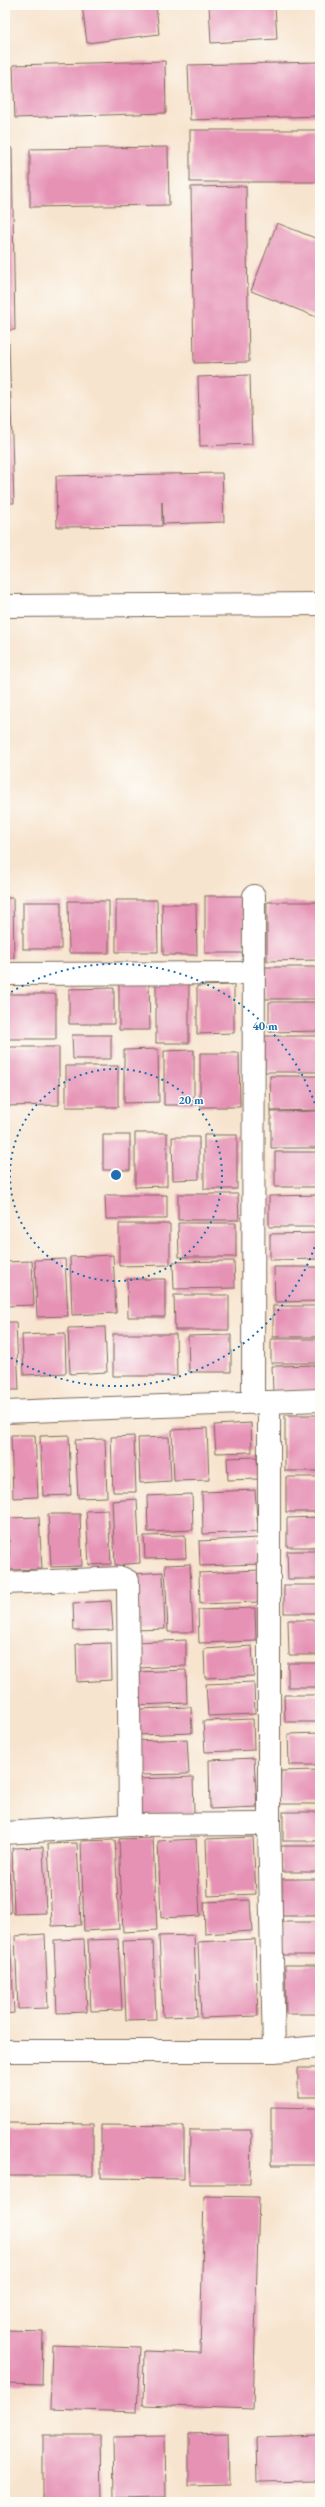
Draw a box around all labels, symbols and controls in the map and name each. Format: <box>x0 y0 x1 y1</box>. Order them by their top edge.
text: 40 m <box>252 1018 278 1034</box>
text: 20 m <box>178 1092 204 1108</box>
centre of rings <box>109 1168 123 1182</box>

